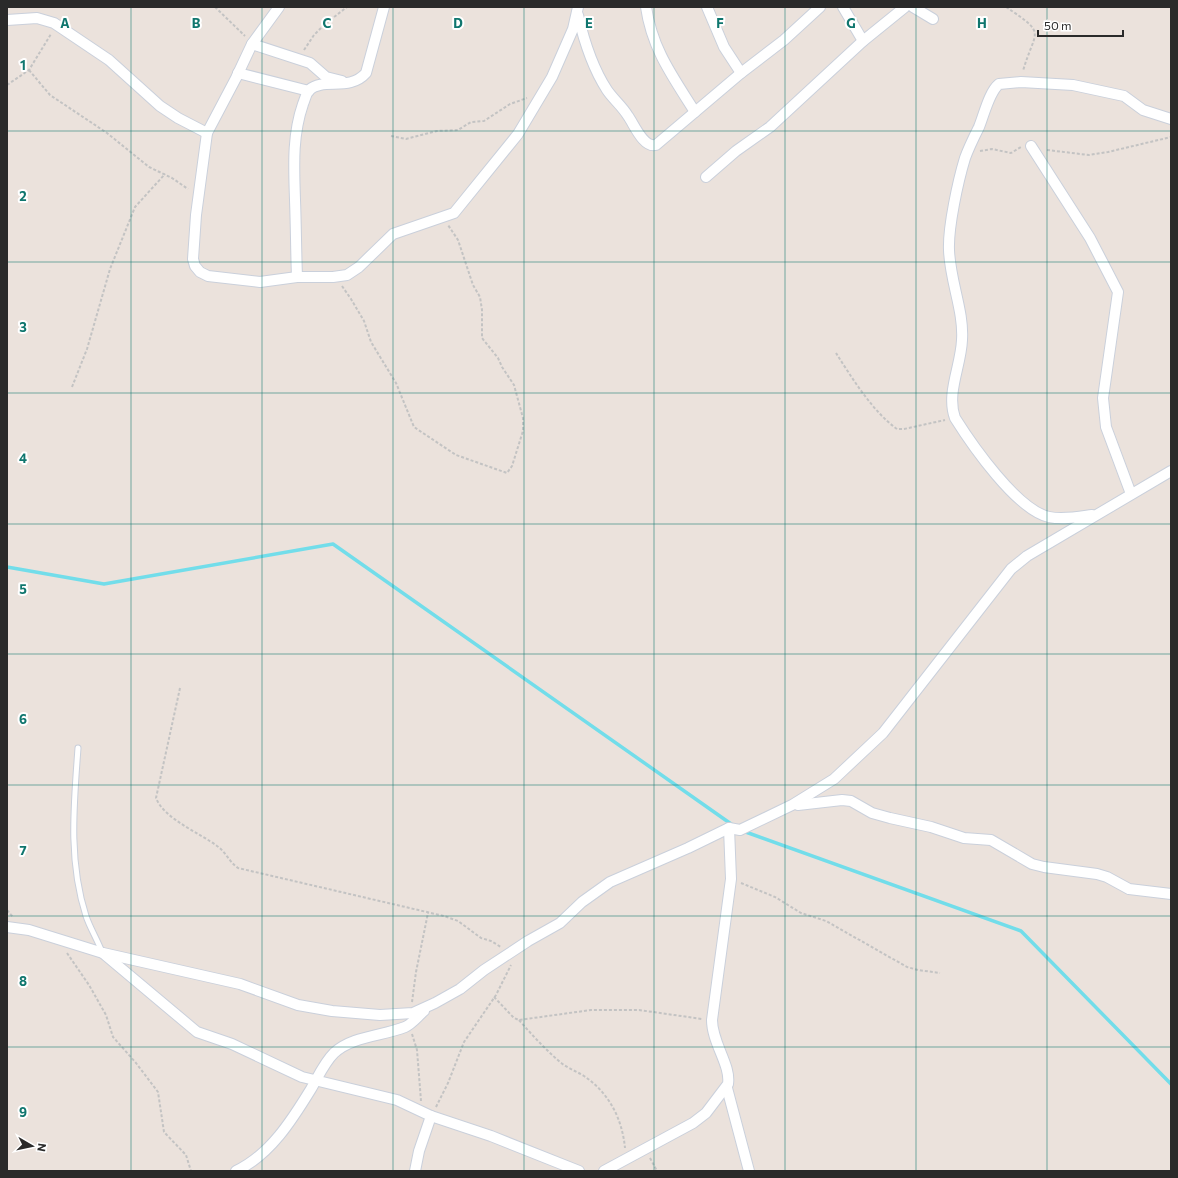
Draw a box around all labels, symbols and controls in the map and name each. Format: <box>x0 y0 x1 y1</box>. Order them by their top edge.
scale bar <box>1038 12 1123 38</box>
text: A <box>60 15 70 31</box>
text: B <box>192 15 201 31</box>
text: C <box>323 15 332 31</box>
text: D <box>453 15 463 31</box>
text: E <box>585 15 593 31</box>
text: F <box>716 15 724 31</box>
text: G <box>846 15 856 31</box>
text: H <box>977 15 987 31</box>
text: 50 m <box>1044 18 1072 32</box>
text: 1 <box>20 57 26 73</box>
text: 2 <box>19 188 27 204</box>
text: 3 <box>19 319 27 335</box>
text: 4 <box>19 450 27 466</box>
text: 5 <box>19 581 27 597</box>
text: 6 <box>19 711 27 727</box>
text: 7 <box>19 842 27 858</box>
text: 8 <box>19 973 27 989</box>
text: 9 <box>19 1104 27 1120</box>
north arrow <box>12 1126 52 1166</box>
text: N <box>35 1143 49 1153</box>

